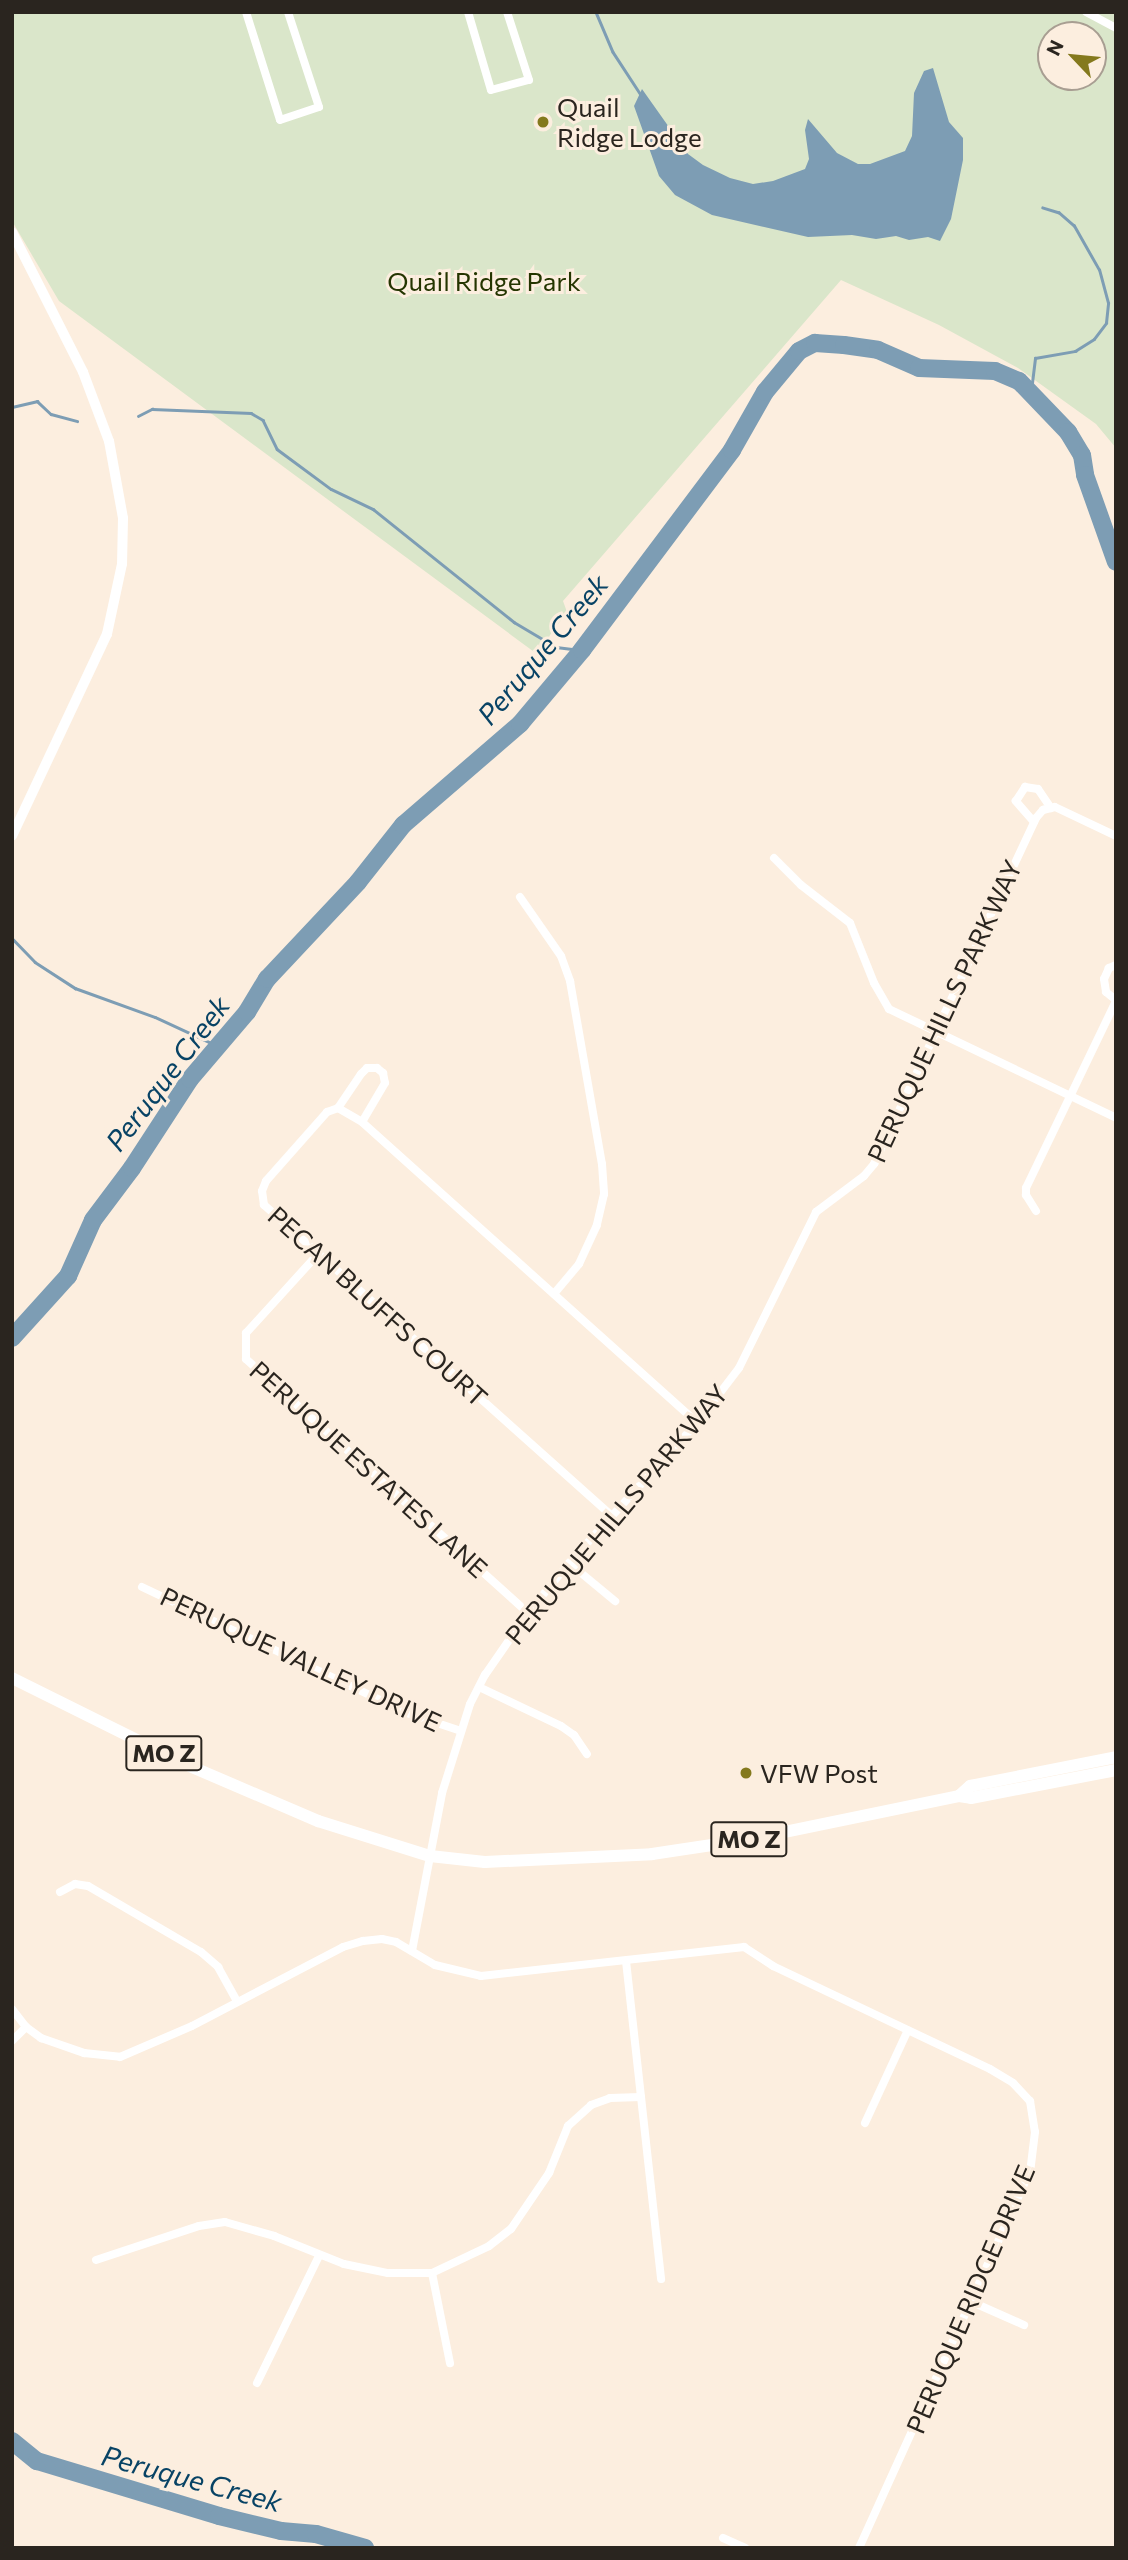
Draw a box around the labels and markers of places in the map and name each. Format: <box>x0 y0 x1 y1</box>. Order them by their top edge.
place label: Quail Ridge Lodge <box>557 91 702 152</box>
marker: Quail Ridge Lodge <box>535 114 551 130</box>
place label: VFW Post <box>760 1757 878 1789</box>
marker: VFW Post <box>738 1765 754 1781</box>

